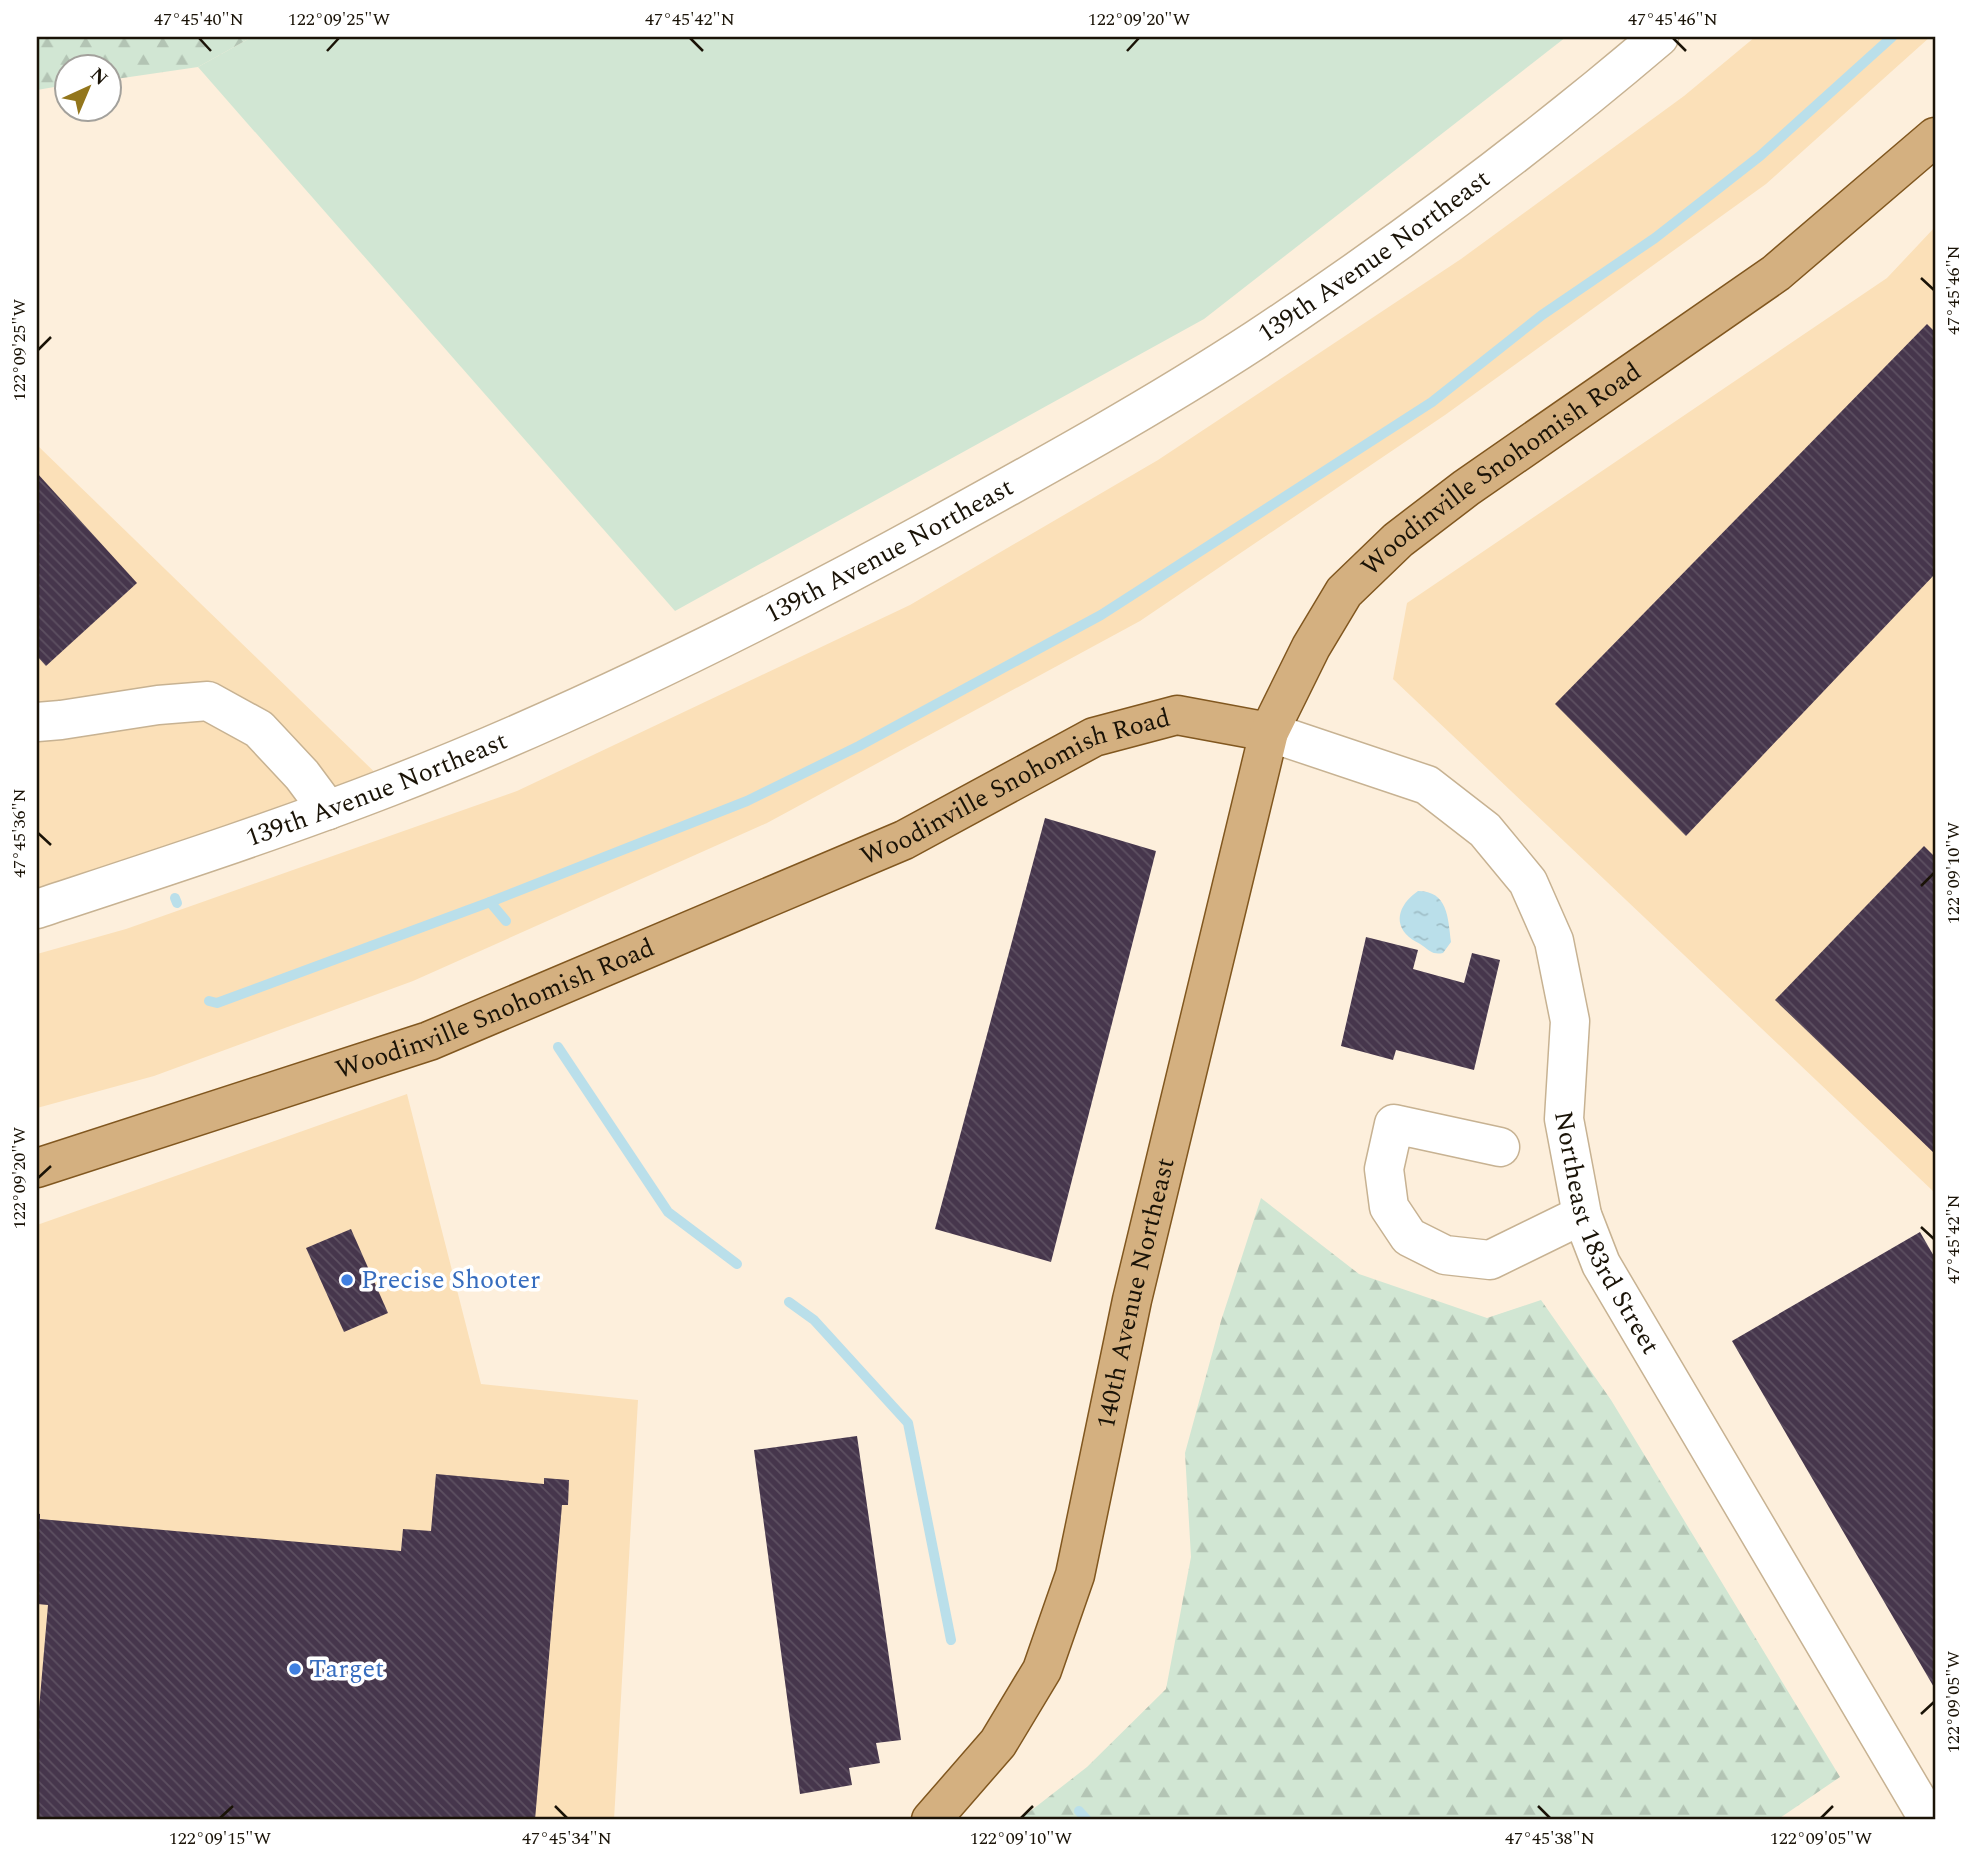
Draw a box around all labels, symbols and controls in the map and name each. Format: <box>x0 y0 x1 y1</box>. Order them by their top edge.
text: 47°45'40"N <box>154 6 244 33</box>
text: 122°09'25"W <box>288 6 390 33</box>
text: 47°45'42"N <box>645 6 735 33</box>
text: 122°09'20"W <box>1088 6 1190 33</box>
text: 47°45'46"N <box>1628 6 1718 33</box>
north arrow <box>52 52 122 122</box>
text: N <box>83 61 114 93</box>
street label: 139th Avenue Northeast <box>1250 160 1499 353</box>
text: 47°45'46"N <box>1940 245 1967 335</box>
text: 122°09'25"W <box>6 299 33 401</box>
street label: Woodinville Snohomish Road <box>1352 352 1650 586</box>
street label: 139th Avenue Northeast <box>758 467 1021 634</box>
street label: Woodinville Snohomish Road <box>854 698 1175 876</box>
street label: 139th Avenue Northeast <box>240 721 514 858</box>
text: 47°45'36"N <box>6 788 33 878</box>
text: 122°09'10"W <box>1940 822 1967 924</box>
street label: Woodinville Snohomish Road <box>331 928 661 1090</box>
street label: Northeast 183rd Street <box>1543 1107 1670 1362</box>
text: 122°09'20"W <box>6 1127 33 1229</box>
street label: 140th Avenue Northeast <box>1086 1153 1186 1433</box>
text: 47°45'42"N <box>1940 1194 1967 1284</box>
place label: Precise Shooter <box>361 1260 540 1300</box>
marker: Precise Shooter <box>339 1272 355 1288</box>
place label: Target <box>309 1649 384 1689</box>
text: 122°09'05"W <box>1940 1651 1967 1753</box>
marker: Target <box>287 1661 303 1677</box>
text: 122°09'15"W <box>169 1825 271 1852</box>
text: 47°45'34"N <box>522 1825 612 1852</box>
text: 122°09'10"W <box>970 1825 1072 1852</box>
text: 47°45'38"N <box>1505 1825 1595 1852</box>
text: 122°09'05"W <box>1770 1825 1872 1852</box>

